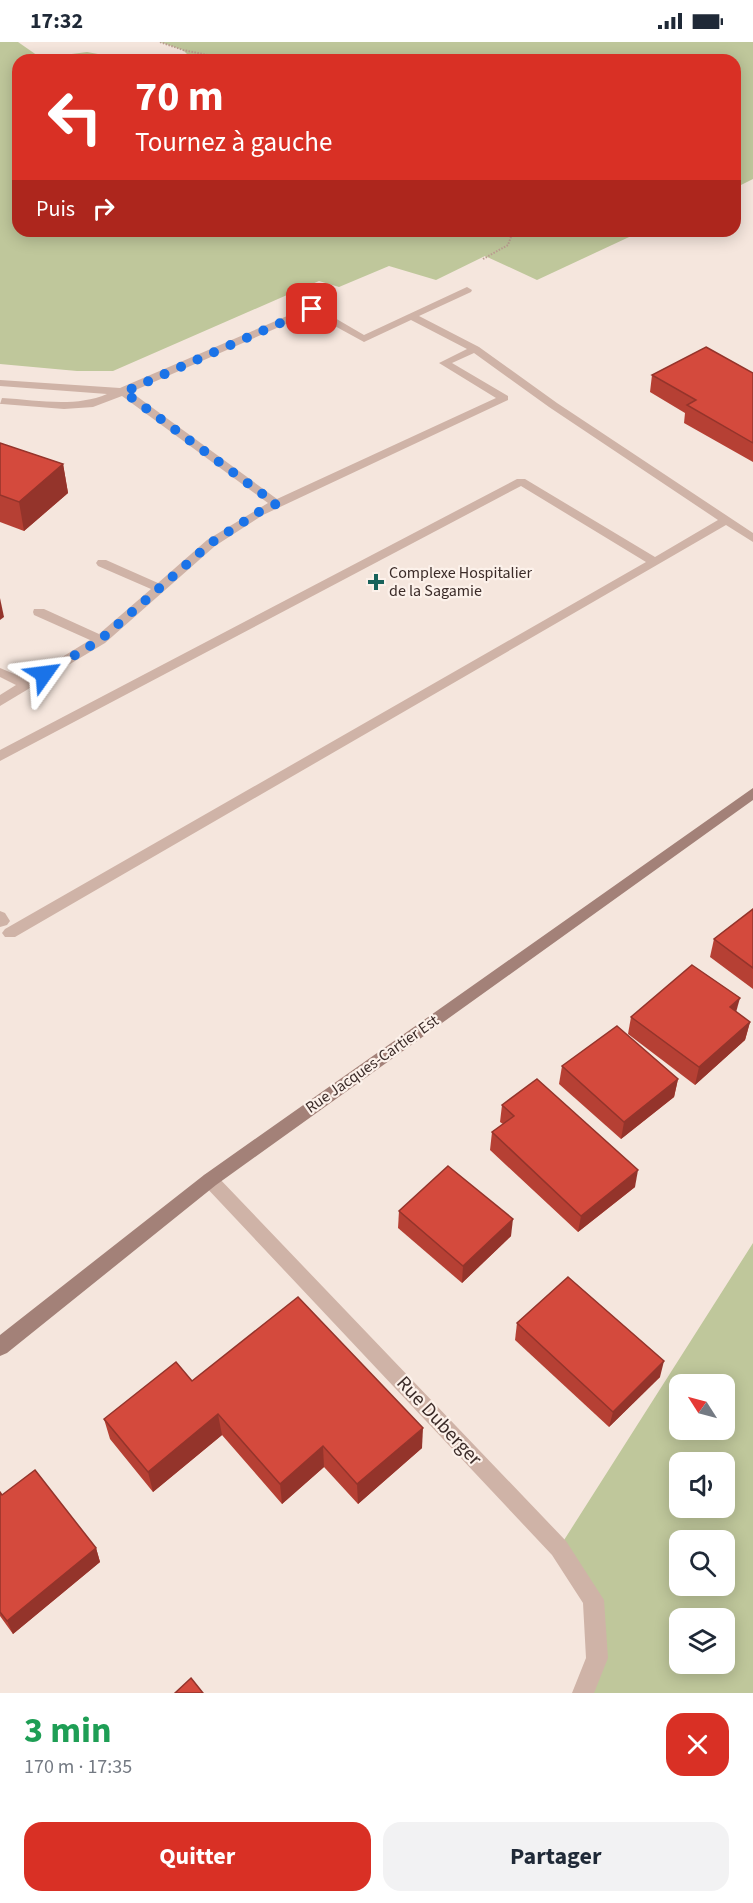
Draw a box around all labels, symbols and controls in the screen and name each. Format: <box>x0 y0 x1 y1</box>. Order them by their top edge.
text: 17:32 <box>30 5 83 37</box>
text: 70 m <box>135 67 224 127</box>
icon: left <box>36 78 114 156</box>
text: Tournez à gauche <box>135 123 332 162</box>
icon: right <box>87 192 120 225</box>
text: Puis <box>36 193 75 225</box>
pin <box>286 283 337 334</box>
icon: arrive <box>295 292 328 325</box>
place label: Complexe Hospitalier de la Sagamie <box>389 562 533 602</box>
marker: Complexe Hospitalier de la Sagamie <box>367 573 385 591</box>
position arrow <box>12 642 76 706</box>
street label: Rue Jacques-Cartier Est <box>301 1009 444 1118</box>
street label: Rue Duberger <box>390 1370 488 1472</box>
north arrow <box>669 1374 735 1440</box>
map controls <box>669 1374 735 1674</box>
button: sound <box>669 1452 735 1518</box>
button: search <box>669 1530 735 1596</box>
button: layers <box>669 1608 735 1674</box>
text: 3 min <box>24 1705 112 1756</box>
button: close <box>666 1713 729 1776</box>
text: 170 m · 17:35 <box>24 1753 132 1781</box>
button: Quitter <box>24 1822 371 1891</box>
button: Partager <box>383 1822 729 1891</box>

